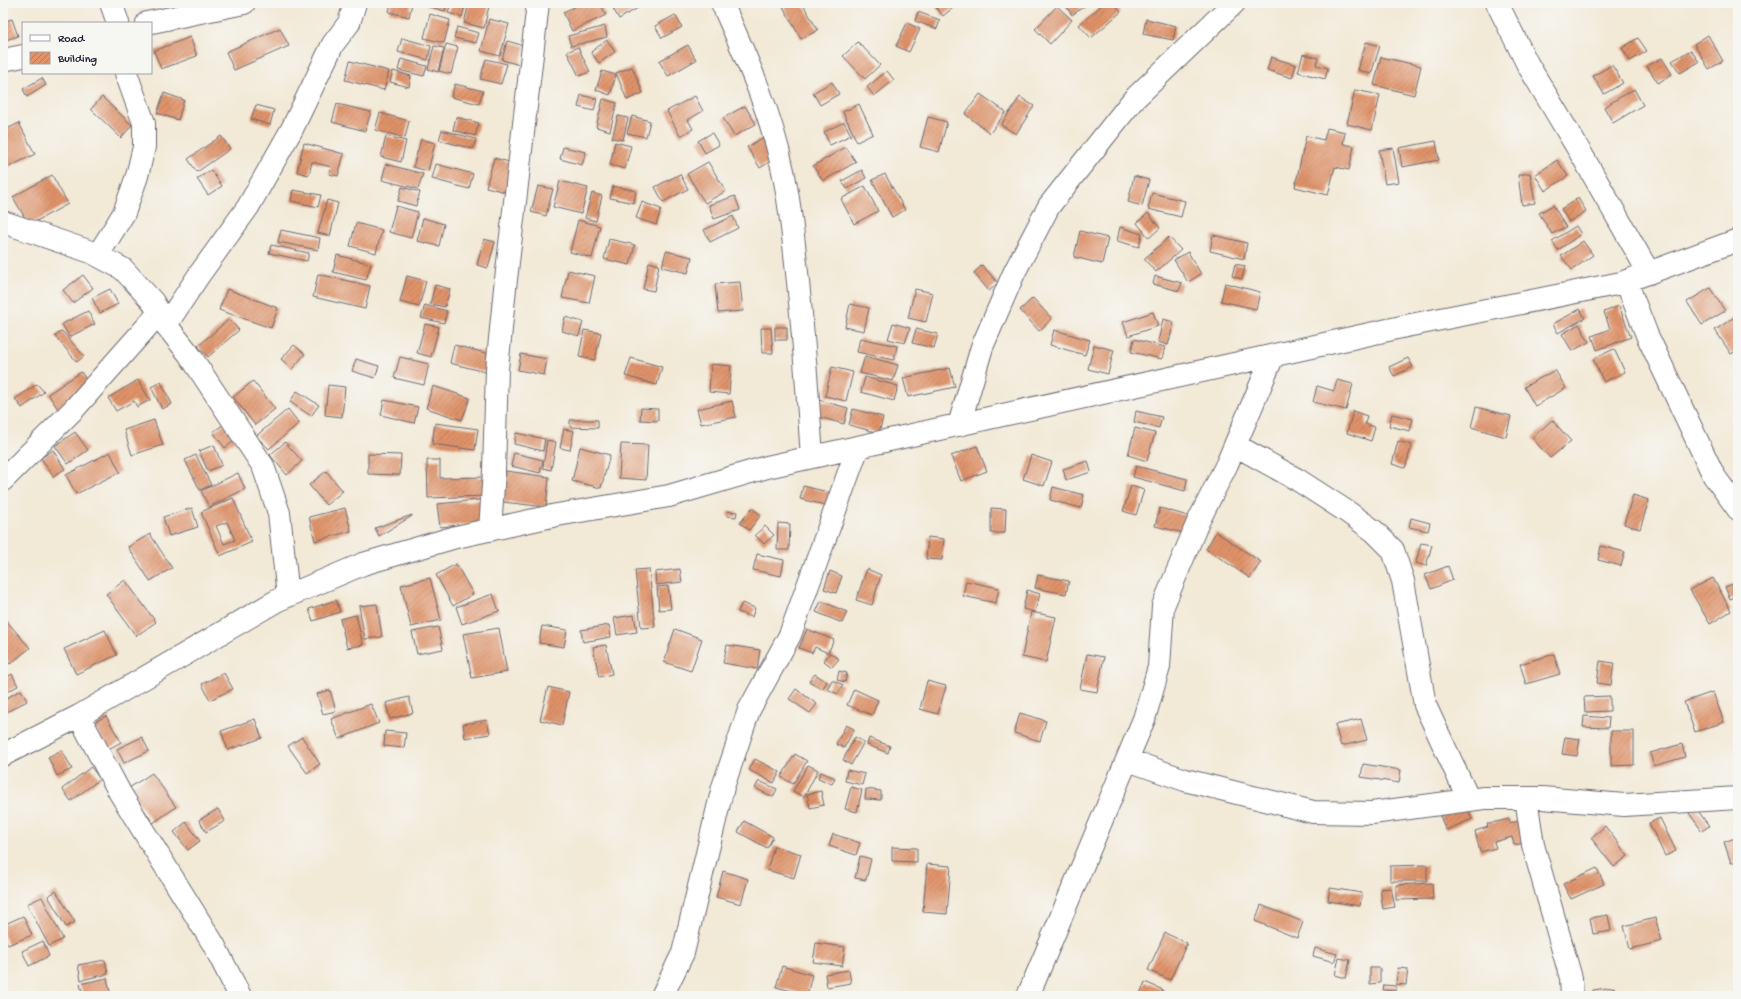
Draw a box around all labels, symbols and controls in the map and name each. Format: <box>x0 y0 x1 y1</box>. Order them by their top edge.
legend <box>22 22 152 74</box>
text: Road <box>58 33 85 47</box>
text: Building <box>57 53 97 67</box>

